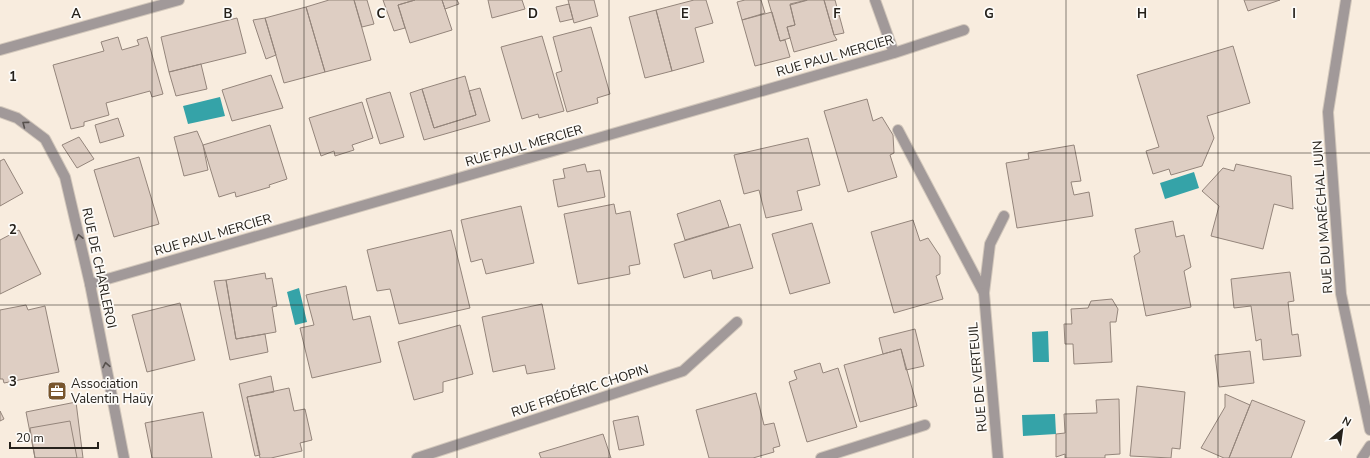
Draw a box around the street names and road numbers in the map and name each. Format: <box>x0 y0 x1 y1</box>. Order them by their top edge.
street label: RUE PAUL MERCIER <box>774 31 896 81</box>
street label: RUE PAUL MERCIER <box>463 121 585 171</box>
street label: RUE DU MARÉCHAL JUIN <box>1308 140 1337 294</box>
street label: RUE DE CHARLEROI <box>77 206 121 330</box>
street label: RUE PAUL MERCIER <box>152 210 274 260</box>
street label: RUE DE VERTEUIL <box>964 321 992 433</box>
street label: RUE FRÉDÉRIC CHOPIN <box>509 359 651 422</box>

